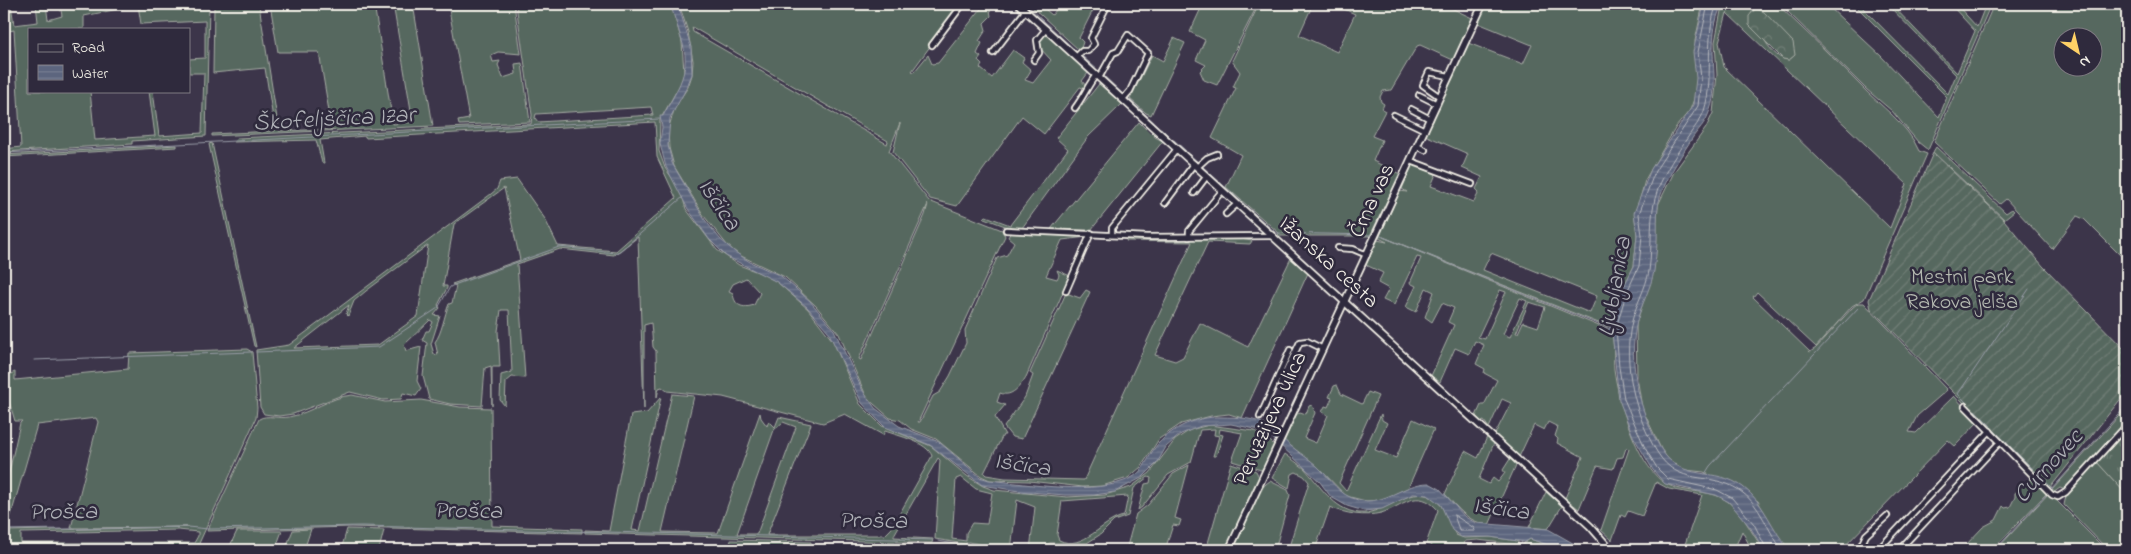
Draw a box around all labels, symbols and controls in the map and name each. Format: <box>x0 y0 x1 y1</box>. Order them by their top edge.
legend <box>28 28 190 92</box>
north arrow <box>2054 28 2104 78</box>
text: Road <box>72 37 105 59</box>
text: N <box>2075 50 2094 73</box>
text: Water <box>72 63 108 85</box>
water label: Škofeljščica Izar <box>252 98 418 142</box>
street label: Črna vas <box>1342 159 1404 243</box>
water label: Iščica <box>688 172 749 239</box>
street label: Ižanska cesta <box>1271 209 1385 317</box>
water label: Ljubljanica <box>1590 233 1642 340</box>
park label: Mestni park Rakova jelša <box>1906 262 2018 319</box>
street label: Peruzzijeva ulica <box>1226 347 1316 491</box>
water label: Curnovec <box>2006 421 2093 512</box>
water label: Iščica <box>991 444 1054 488</box>
water label: Iščica <box>1471 489 1532 531</box>
water label: Prošca <box>434 494 503 530</box>
water label: Prošca <box>29 495 98 531</box>
water label: Prošca <box>839 504 908 540</box>

